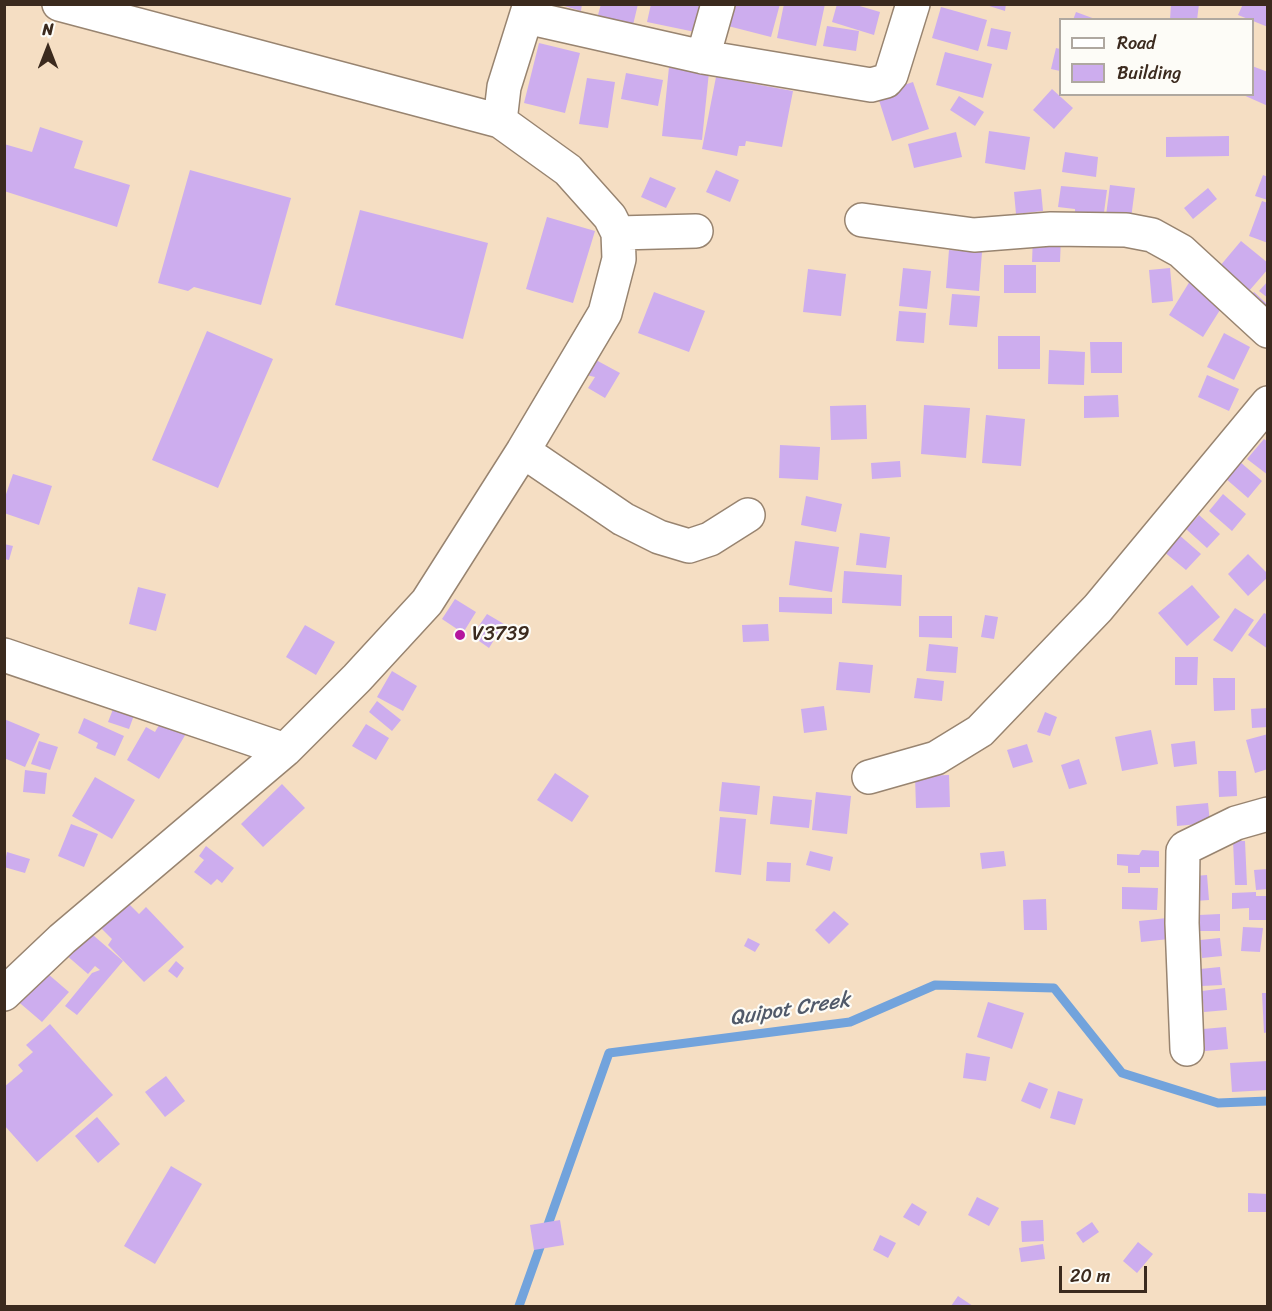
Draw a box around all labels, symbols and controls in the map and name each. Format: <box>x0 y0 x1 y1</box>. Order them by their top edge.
text: N <box>42 15 54 44</box>
north arrow <box>18 18 78 78</box>
legend <box>1059 18 1254 96</box>
text: Road <box>1117 27 1156 59</box>
text: Building <box>1117 57 1181 89</box>
place label: V3739 <box>472 623 530 647</box>
marker: V3739 <box>453 628 467 642</box>
water label: Quipot Creek <box>728 988 852 1032</box>
scale bar <box>1062 1254 1150 1292</box>
text: 20 m <box>1070 1260 1110 1292</box>

